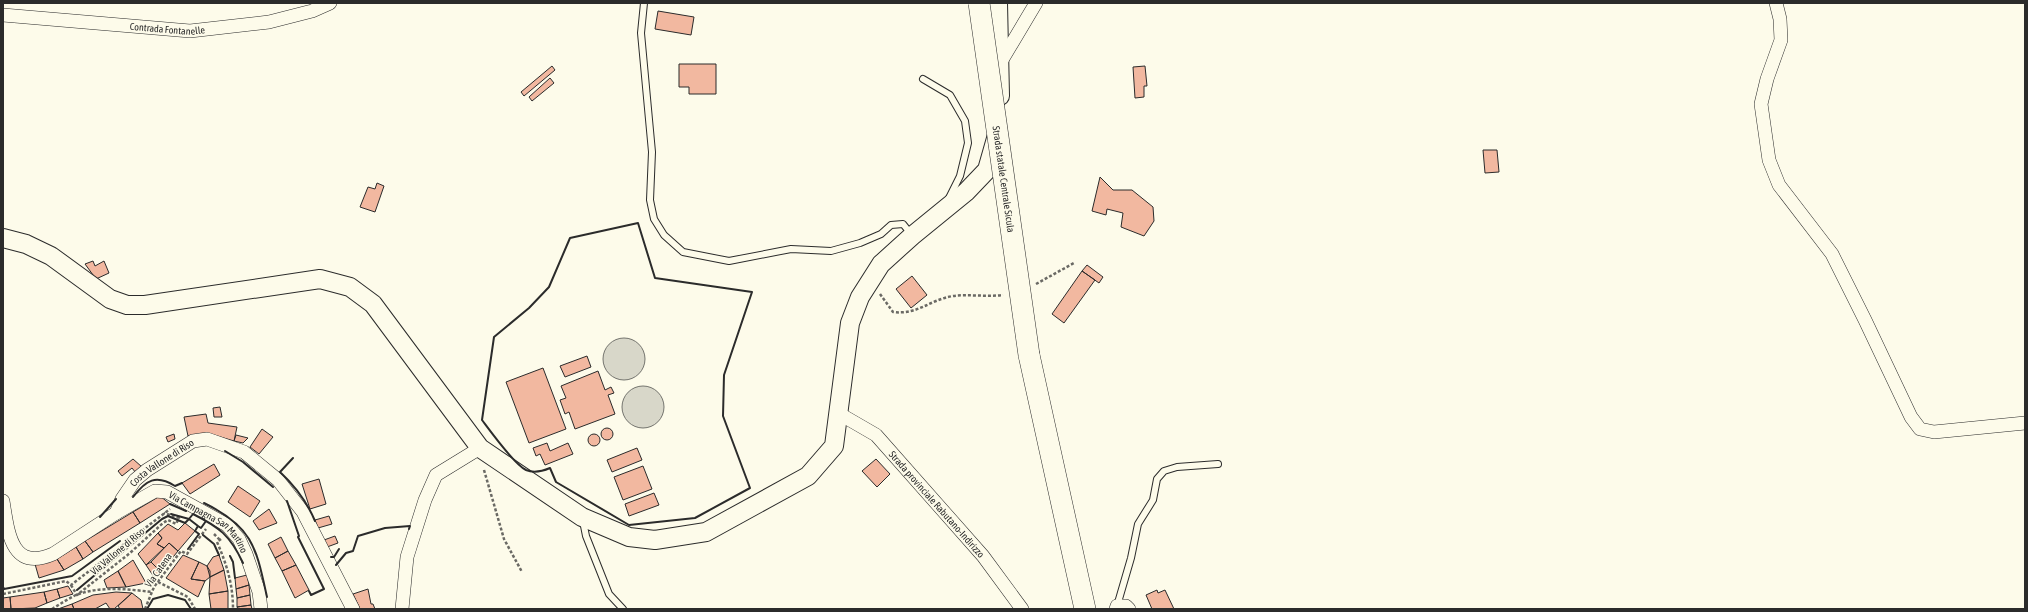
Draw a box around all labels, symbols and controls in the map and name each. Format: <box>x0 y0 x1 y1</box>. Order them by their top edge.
street label: Contrada Fontanelle <box>129 21 206 37</box>
street label: Strada statale Centrale Sicula <box>991 125 1017 234</box>
street label: Costa Vallone di Riso <box>127 437 196 488</box>
street label: Strada provinciale Rabutano-Indirizzo <box>887 449 987 560</box>
street label: Via Campagna San Martino <box>167 489 250 555</box>
street label: Via Vallone di Riso <box>88 525 147 577</box>
street label: Via Catena <box>143 551 174 589</box>

